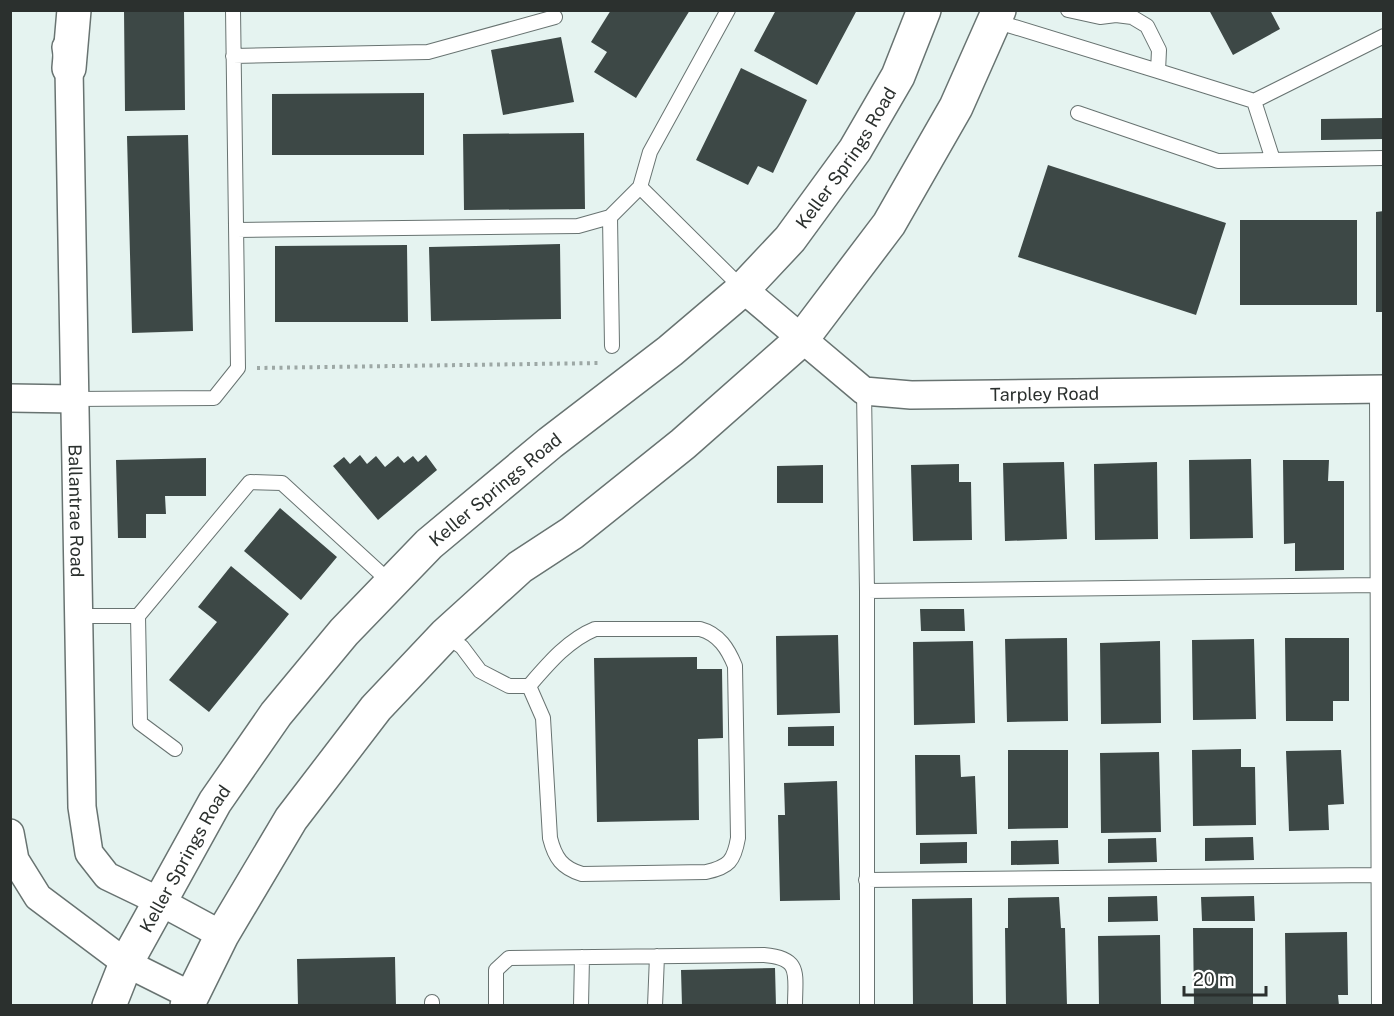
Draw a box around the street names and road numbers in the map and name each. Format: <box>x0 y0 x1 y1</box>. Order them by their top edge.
street label: Keller Springs Road <box>791 83 900 232</box>
street label: Tarpley Road <box>990 382 1099 404</box>
street label: Keller Springs Road <box>425 428 565 550</box>
street label: Ballantrae Road <box>65 444 88 578</box>
street label: Keller Springs Road <box>135 781 234 936</box>

